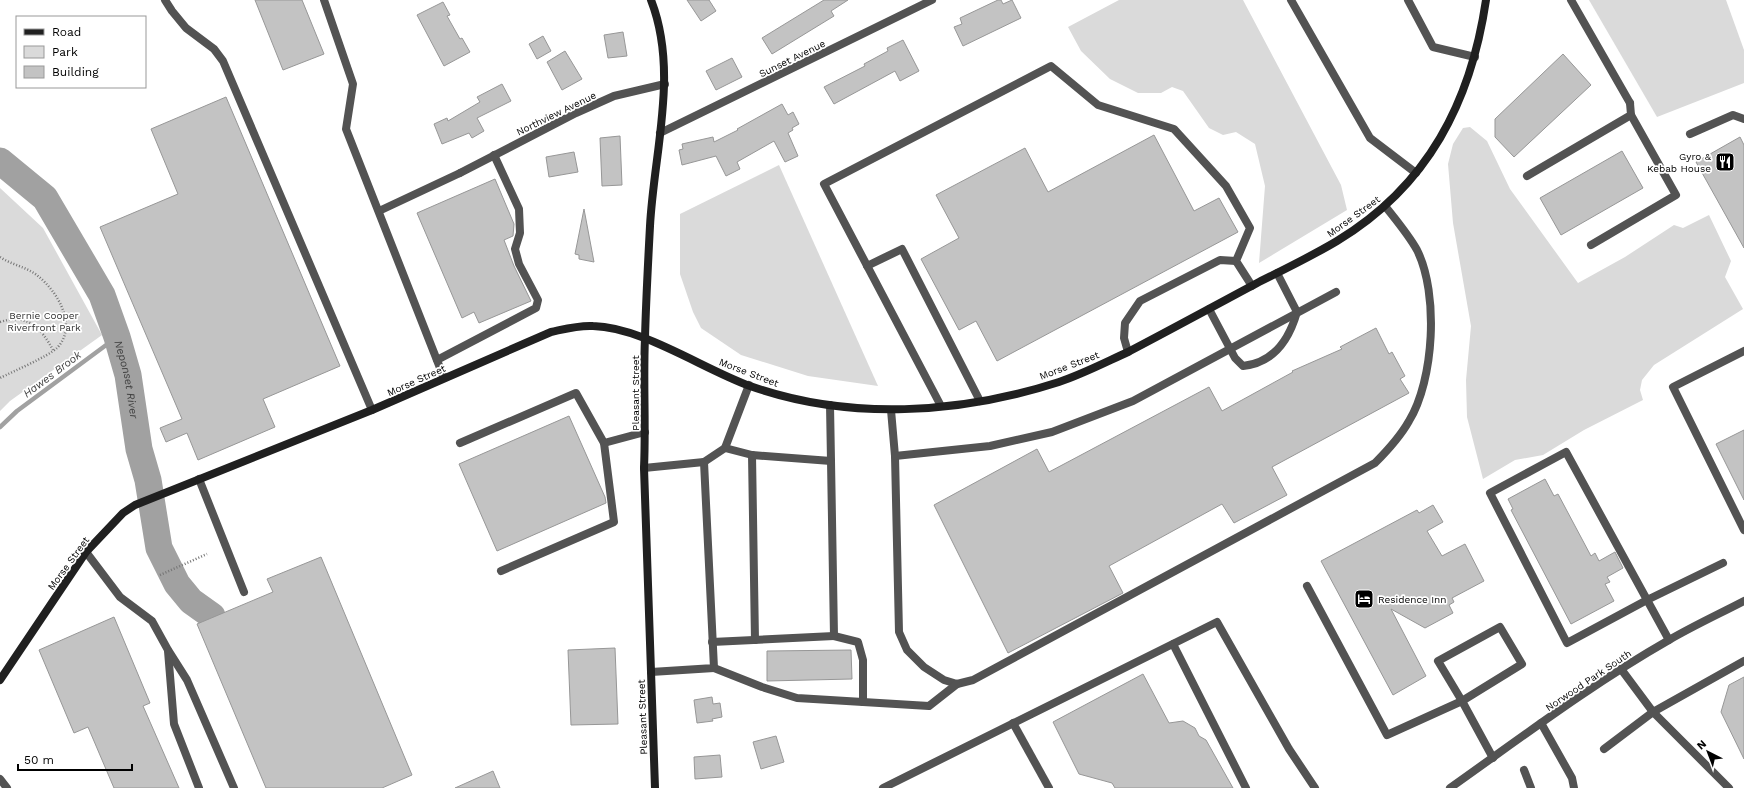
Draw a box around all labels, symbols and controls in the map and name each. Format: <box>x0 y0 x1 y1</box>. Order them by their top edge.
legend <box>16 16 146 88</box>
text: Road <box>52 25 81 39</box>
street label: Sunset Avenue <box>757 38 827 79</box>
text: Park <box>52 45 78 59</box>
text: Building <box>52 65 99 79</box>
street label: Northview Avenue <box>515 89 598 138</box>
place label: Gyro & Kebab House <box>1647 151 1712 174</box>
restaurant icon: Gyro & Kebab House <box>1714 151 1736 173</box>
street label: Morse Street <box>1325 193 1383 239</box>
park label: Bernie Cooper Riverfront Park <box>7 310 81 333</box>
water label: Neponset River <box>111 339 141 420</box>
water label: Hawes Brook <box>21 348 85 400</box>
street label: Morse Street <box>1038 349 1101 382</box>
street label: Pleasant Street <box>630 355 641 431</box>
street label: Morse Street <box>717 356 781 389</box>
street label: Morse Street <box>385 362 448 398</box>
street label: Morse Street <box>45 534 92 592</box>
hotel icon: Residence Inn <box>1353 588 1375 610</box>
place label: Residence Inn <box>1378 594 1446 605</box>
street label: Norwood Park South <box>1543 648 1633 713</box>
street label: Pleasant Street <box>636 678 649 755</box>
north arrow <box>1688 732 1728 772</box>
text: N <box>1694 737 1709 752</box>
scale bar <box>18 746 132 772</box>
text: 50 m <box>24 753 54 767</box>

